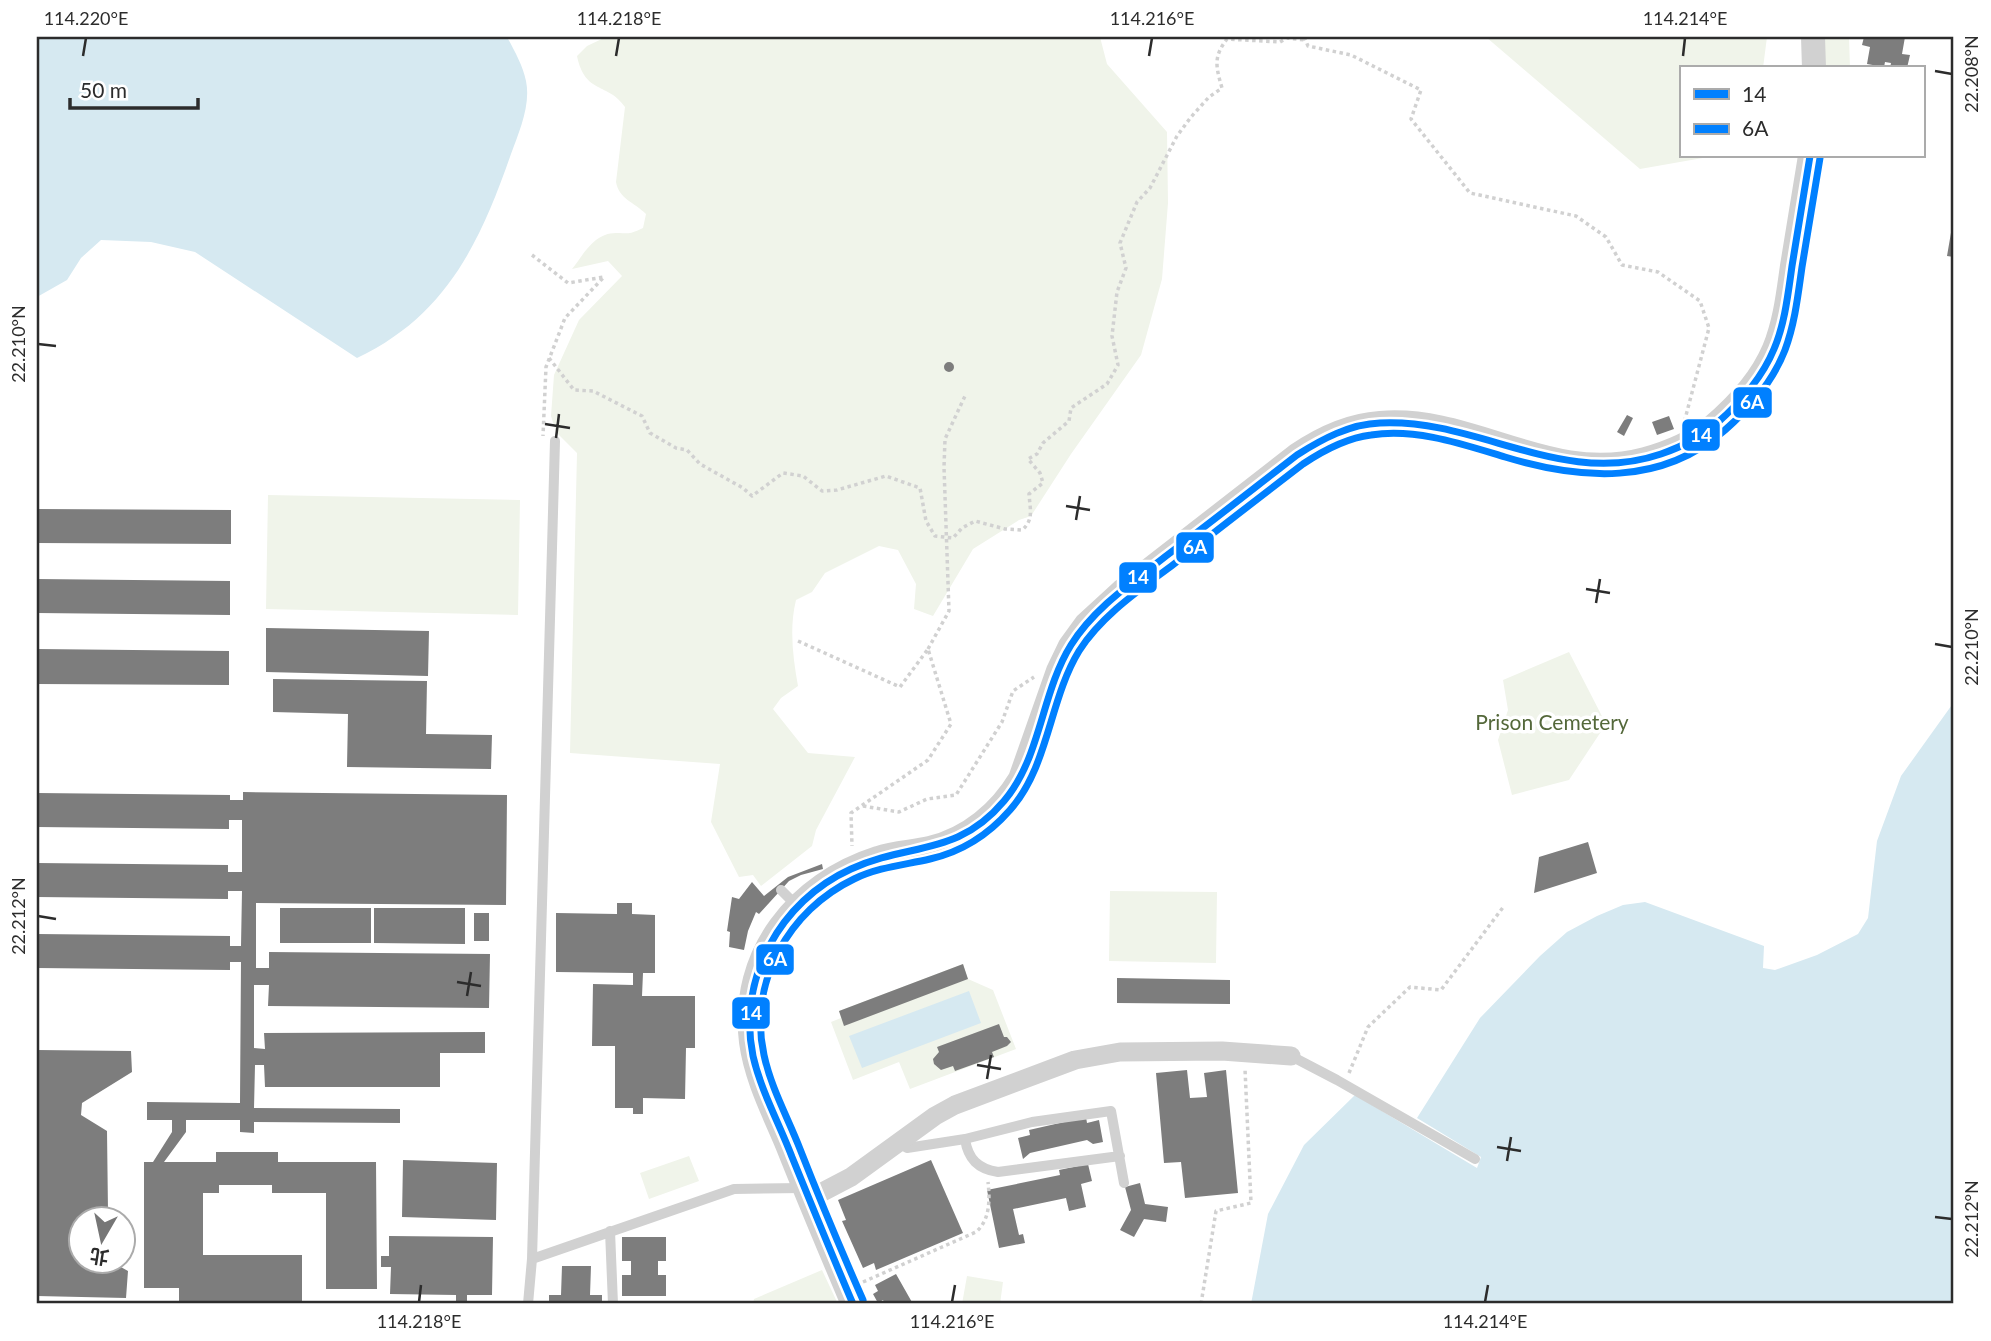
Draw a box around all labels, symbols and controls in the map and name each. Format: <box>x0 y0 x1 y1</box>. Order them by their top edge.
text: 114.220°E <box>44 7 128 29</box>
text: 114.218°E <box>577 7 661 29</box>
text: 114.216°E <box>1110 7 1194 29</box>
text: 114.214°E <box>1643 7 1727 29</box>
text: 22.208°N <box>1960 35 1982 113</box>
scale bar <box>70 66 198 110</box>
legend <box>1680 66 1924 158</box>
text: 50 m <box>80 77 127 102</box>
text: 14 <box>1742 81 1766 106</box>
text: 6A <box>1742 115 1769 140</box>
text: 22.210°N <box>7 305 29 383</box>
line badge: 6A <box>1732 386 1773 419</box>
text: 6A <box>1740 390 1765 413</box>
line badge: 14 <box>1681 418 1721 452</box>
text: 14 <box>1690 423 1712 446</box>
line badge: 6A <box>1175 531 1215 564</box>
text: 6A <box>1183 535 1208 558</box>
line badge: 14 <box>1118 561 1158 594</box>
text: 14 <box>1127 565 1149 588</box>
text: 22.210°N <box>1960 608 1982 686</box>
park label: Prison Cemetery <box>1475 709 1629 734</box>
text: 22.212°N <box>7 877 29 955</box>
line badge: 6A <box>755 943 795 976</box>
text: 6A <box>763 947 788 970</box>
line badge: 14 <box>731 996 771 1030</box>
text: 14 <box>740 1001 762 1024</box>
text: 22.212°N <box>1960 1180 1982 1258</box>
north arrow <box>66 1204 136 1274</box>
text: 北 <box>88 1244 110 1270</box>
text: 114.218°E <box>377 1310 461 1332</box>
text: 114.216°E <box>910 1310 994 1332</box>
text: 114.214°E <box>1443 1310 1527 1332</box>

